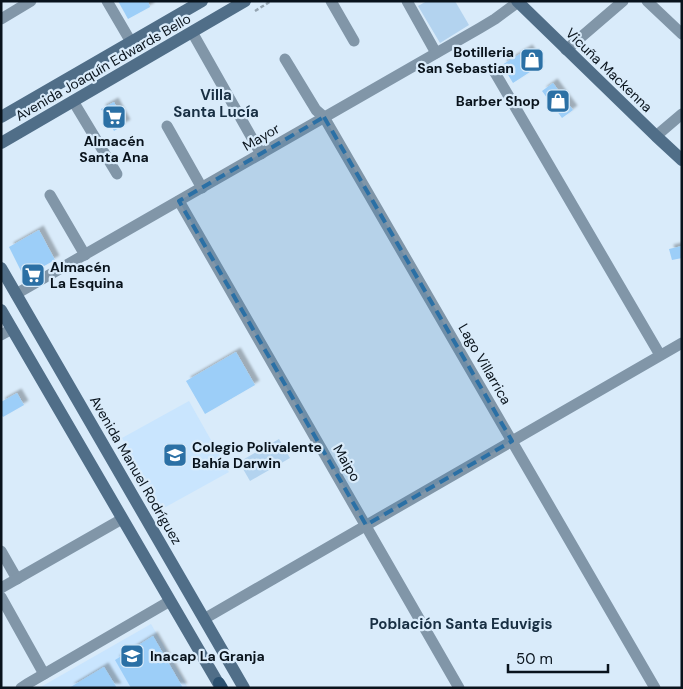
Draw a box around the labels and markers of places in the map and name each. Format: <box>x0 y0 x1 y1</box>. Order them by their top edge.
place label: Botilleria San Sebastian <box>417 43 514 77</box>
shop icon: Botilleria San Sebastian <box>519 47 545 73</box>
shop icon: Barber Shop <box>545 88 571 114</box>
place label: Barber Shop <box>456 92 540 110</box>
supermarket icon: Almacén Santa Ana <box>101 104 127 130</box>
place label: Almacén Santa Ana <box>79 132 149 166</box>
place label: Almacén La Esquina <box>50 258 123 292</box>
supermarket icon: Almacén La Esquina <box>20 262 46 288</box>
place label: Colegio Polivalente Bahía Darwin <box>192 438 322 472</box>
school or university icon: Colegio Polivalente Bahía Darwin <box>162 442 188 468</box>
school or university icon: Inacap La Granja <box>119 643 145 669</box>
place label: Inacap La Granja <box>150 647 265 665</box>

